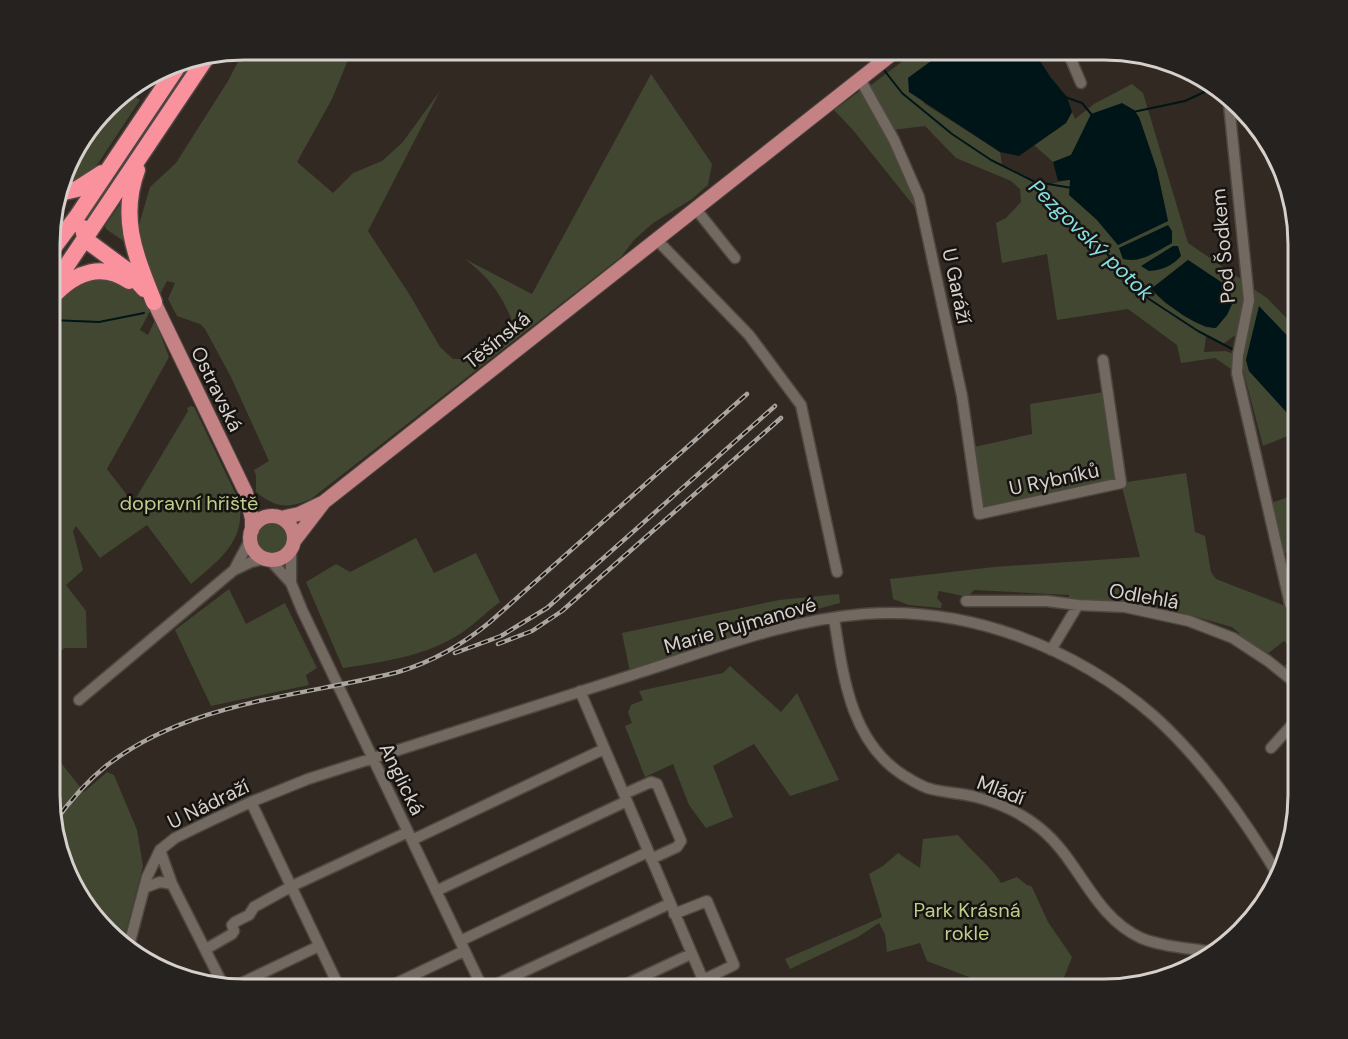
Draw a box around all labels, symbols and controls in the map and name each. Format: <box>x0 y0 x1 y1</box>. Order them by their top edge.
water label: Pezgovský potok <box>1023 173 1160 307</box>
street label: Pod Šodkem <box>1205 187 1241 305</box>
street label: U Garáží <box>936 246 978 327</box>
street label: Těšínská <box>459 305 535 375</box>
street label: Ostravská <box>185 342 249 436</box>
street label: U Rybníků <box>1007 457 1101 501</box>
park label: dopravní hřiště <box>120 490 258 516</box>
street label: Odlehlá <box>1107 577 1181 615</box>
street label: Marie Pujmanové <box>661 591 819 659</box>
street label: Anglická <box>373 738 431 820</box>
street label: Mládí <box>973 769 1029 811</box>
street label: U Nádraží <box>163 773 254 835</box>
park label: Park Krásná rokle <box>913 897 1021 946</box>

